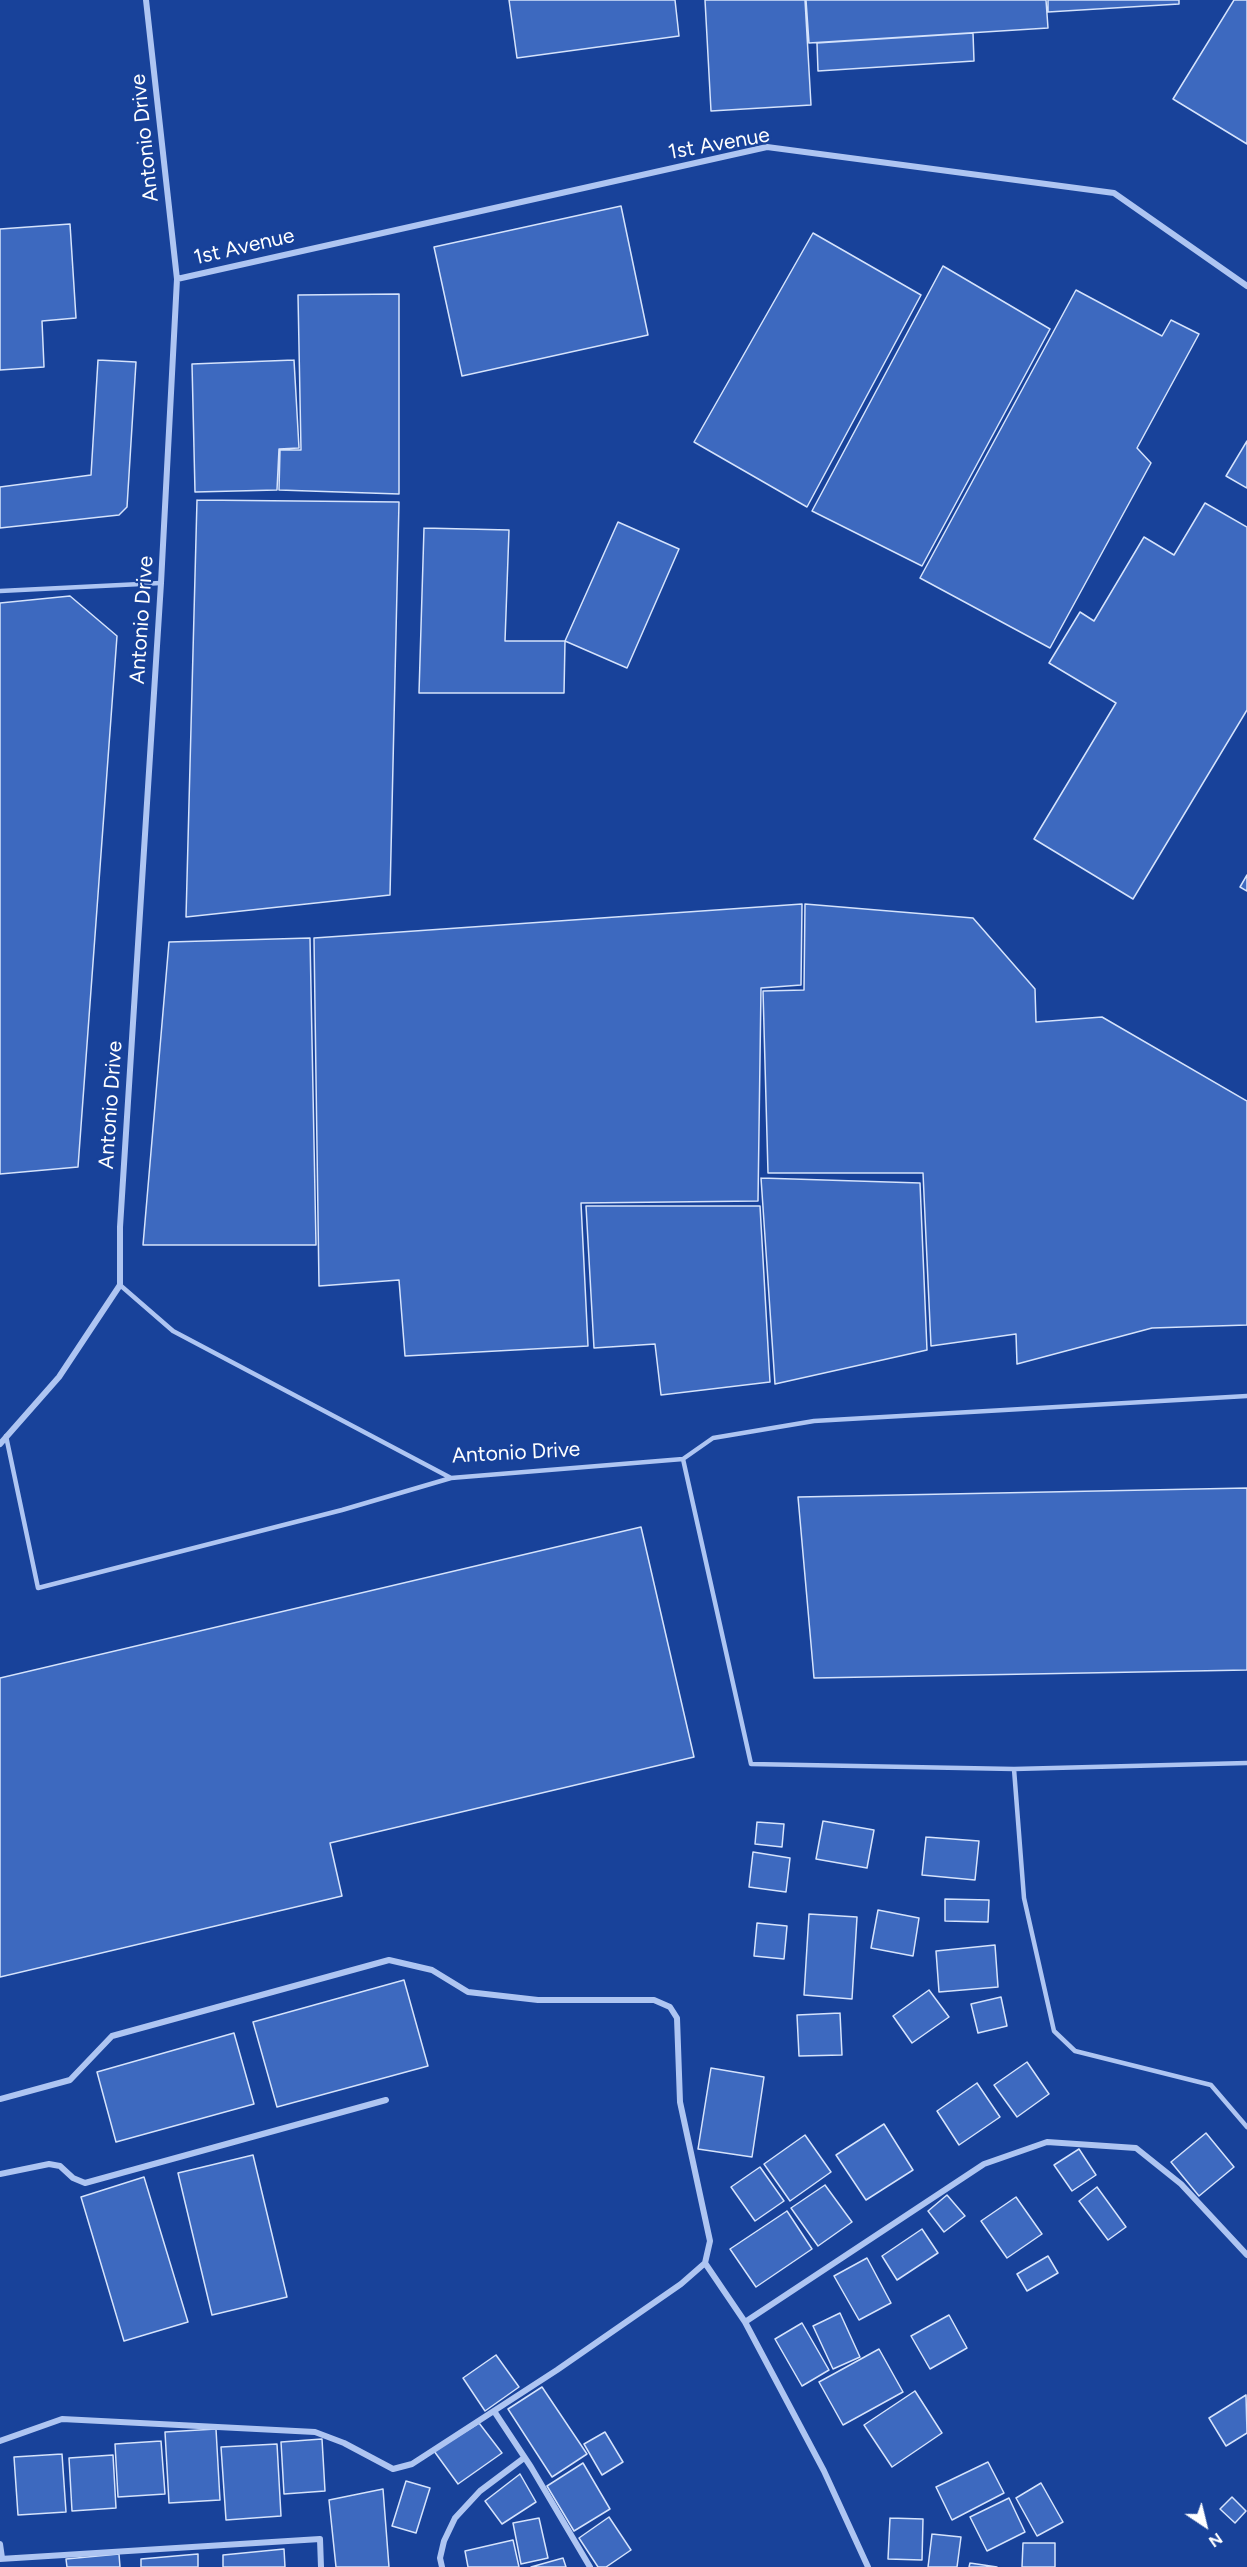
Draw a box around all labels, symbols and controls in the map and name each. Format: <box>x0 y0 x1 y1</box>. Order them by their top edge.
street label: Antonio Drive <box>126 73 164 203</box>
street label: 1st Avenue <box>666 123 772 165</box>
street label: 1st Avenue <box>191 223 297 271</box>
street label: Antonio Drive <box>125 555 159 685</box>
street label: Antonio Drive <box>94 1040 128 1170</box>
street label: Antonio Drive <box>451 1437 581 1469</box>
north arrow <box>1175 2495 1235 2555</box>
text: N <box>1205 2529 1226 2551</box>

